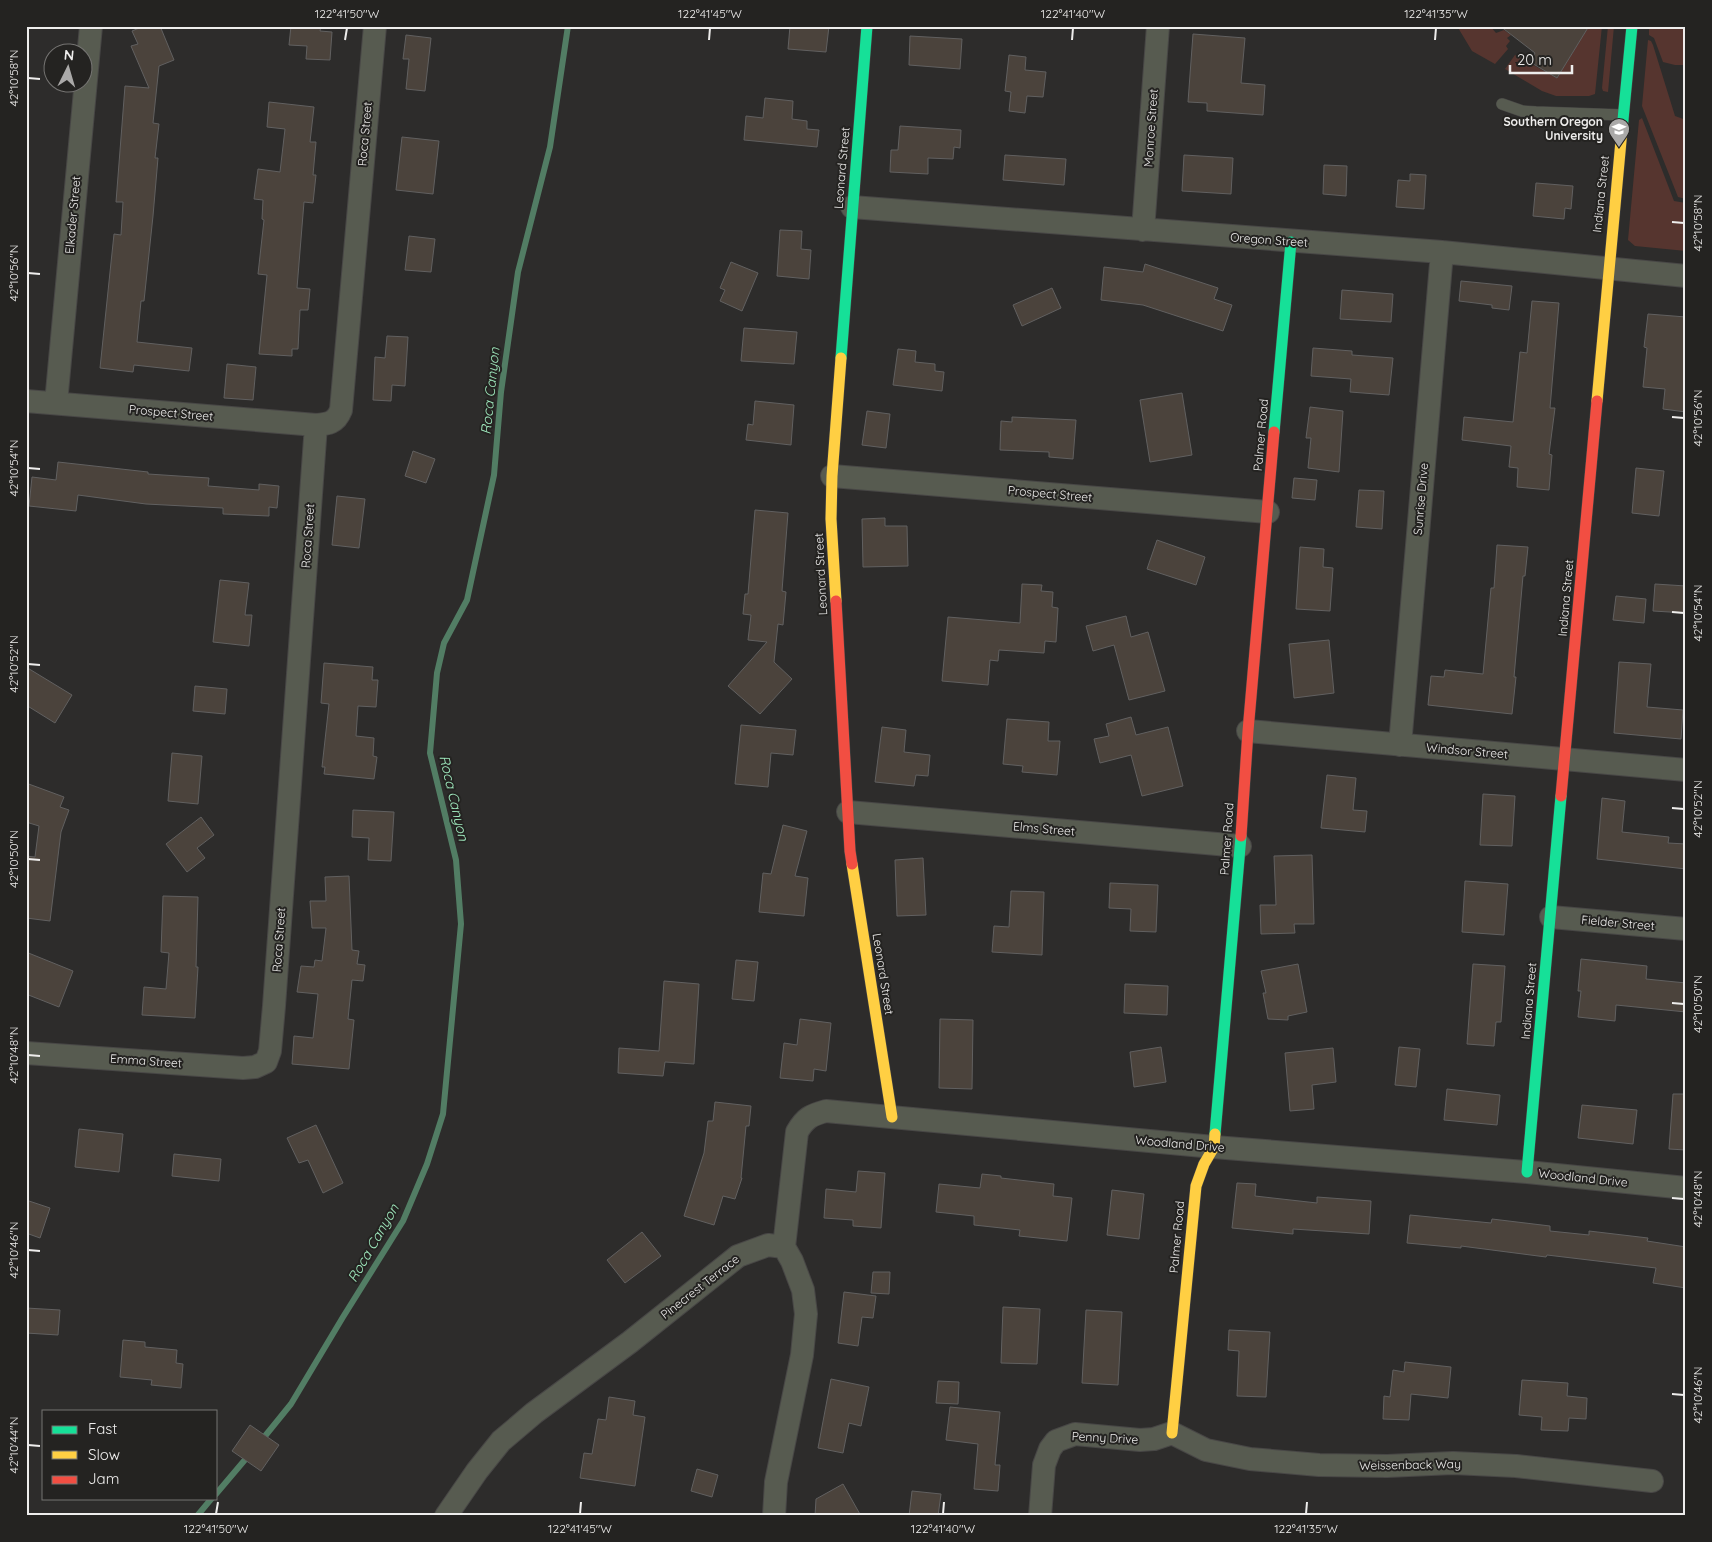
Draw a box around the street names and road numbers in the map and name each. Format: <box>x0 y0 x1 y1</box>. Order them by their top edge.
street label: Monroe Street <box>1140 88 1161 168</box>
street label: Roca Street <box>354 101 375 167</box>
street label: Leonard Street <box>830 126 853 210</box>
street label: Indiana Street <box>1589 155 1612 233</box>
street label: Elkader Street <box>62 175 83 254</box>
street label: Oregon Street <box>1230 229 1308 250</box>
street label: Palmer Road <box>1250 398 1271 472</box>
street label: Prospect Street <box>128 401 214 424</box>
street label: Sunrise Drive <box>1410 462 1431 536</box>
street label: Prospect Street <box>1007 482 1093 505</box>
street label: Roca Street <box>298 503 317 569</box>
street label: Leonard Street <box>811 533 830 616</box>
street label: Indiana Street <box>1555 559 1576 637</box>
street label: Windsor Street <box>1426 739 1509 762</box>
street label: Palmer Road <box>1216 802 1237 876</box>
street label: Elms Street <box>1012 818 1076 839</box>
street label: Roca Street <box>269 907 288 973</box>
street label: Fielder Street <box>1581 912 1655 933</box>
street label: Leonard Street <box>870 932 897 1016</box>
street label: Indiana Street <box>1518 962 1539 1040</box>
street label: Emma Street <box>110 1051 183 1070</box>
street label: Woodland Drive <box>1135 1132 1226 1155</box>
street label: Woodland Drive <box>1538 1165 1629 1190</box>
street label: Palmer Road <box>1166 1200 1187 1274</box>
street label: Pinecrest Terrace <box>657 1251 742 1322</box>
street label: Penny Drive <box>1071 1428 1139 1447</box>
street label: Weissenback Way <box>1359 1456 1461 1473</box>

